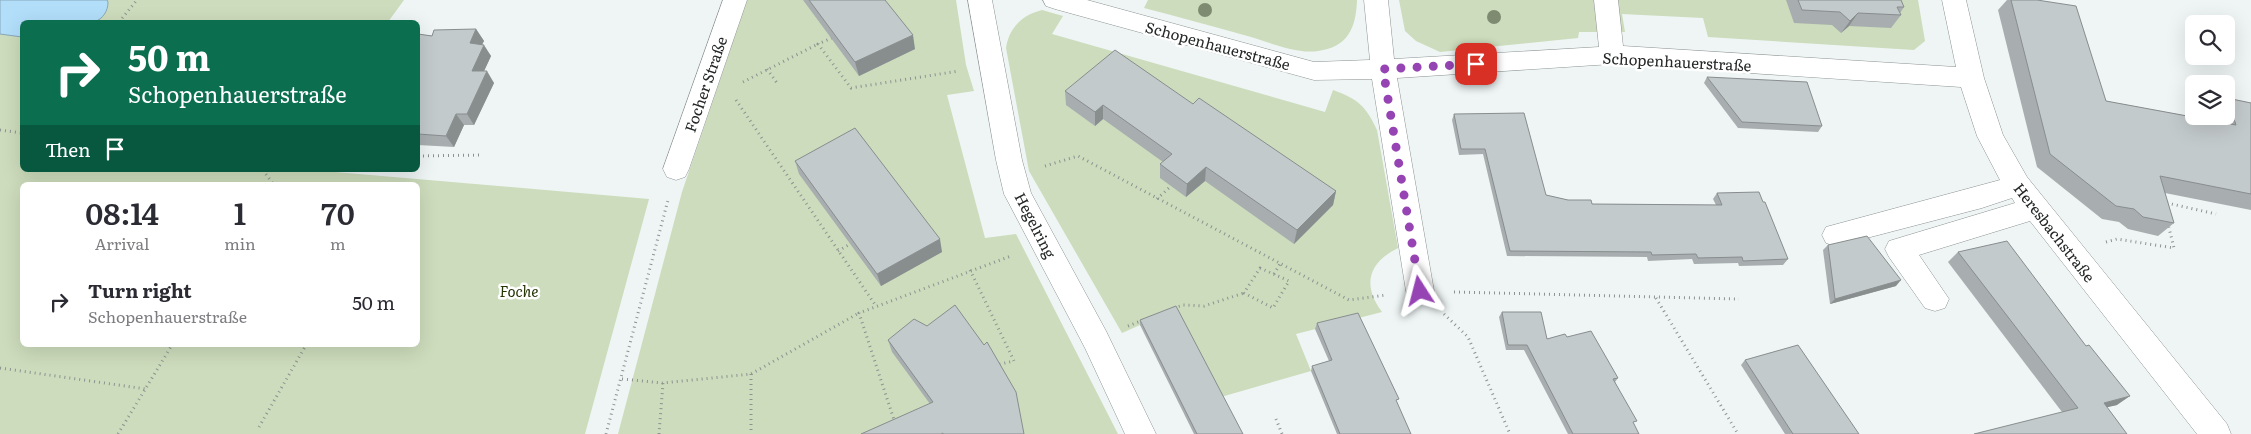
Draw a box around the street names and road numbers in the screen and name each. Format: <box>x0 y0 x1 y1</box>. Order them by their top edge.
street label: Schopenhauerstraße <box>1143 15 1293 75</box>
street label: Focher Straße <box>678 33 732 135</box>
street label: Schopenhauerstraße <box>1602 46 1752 76</box>
street label: Heresbachstraße <box>2009 177 2101 287</box>
street label: Hegelring <box>1010 188 1063 262</box>

